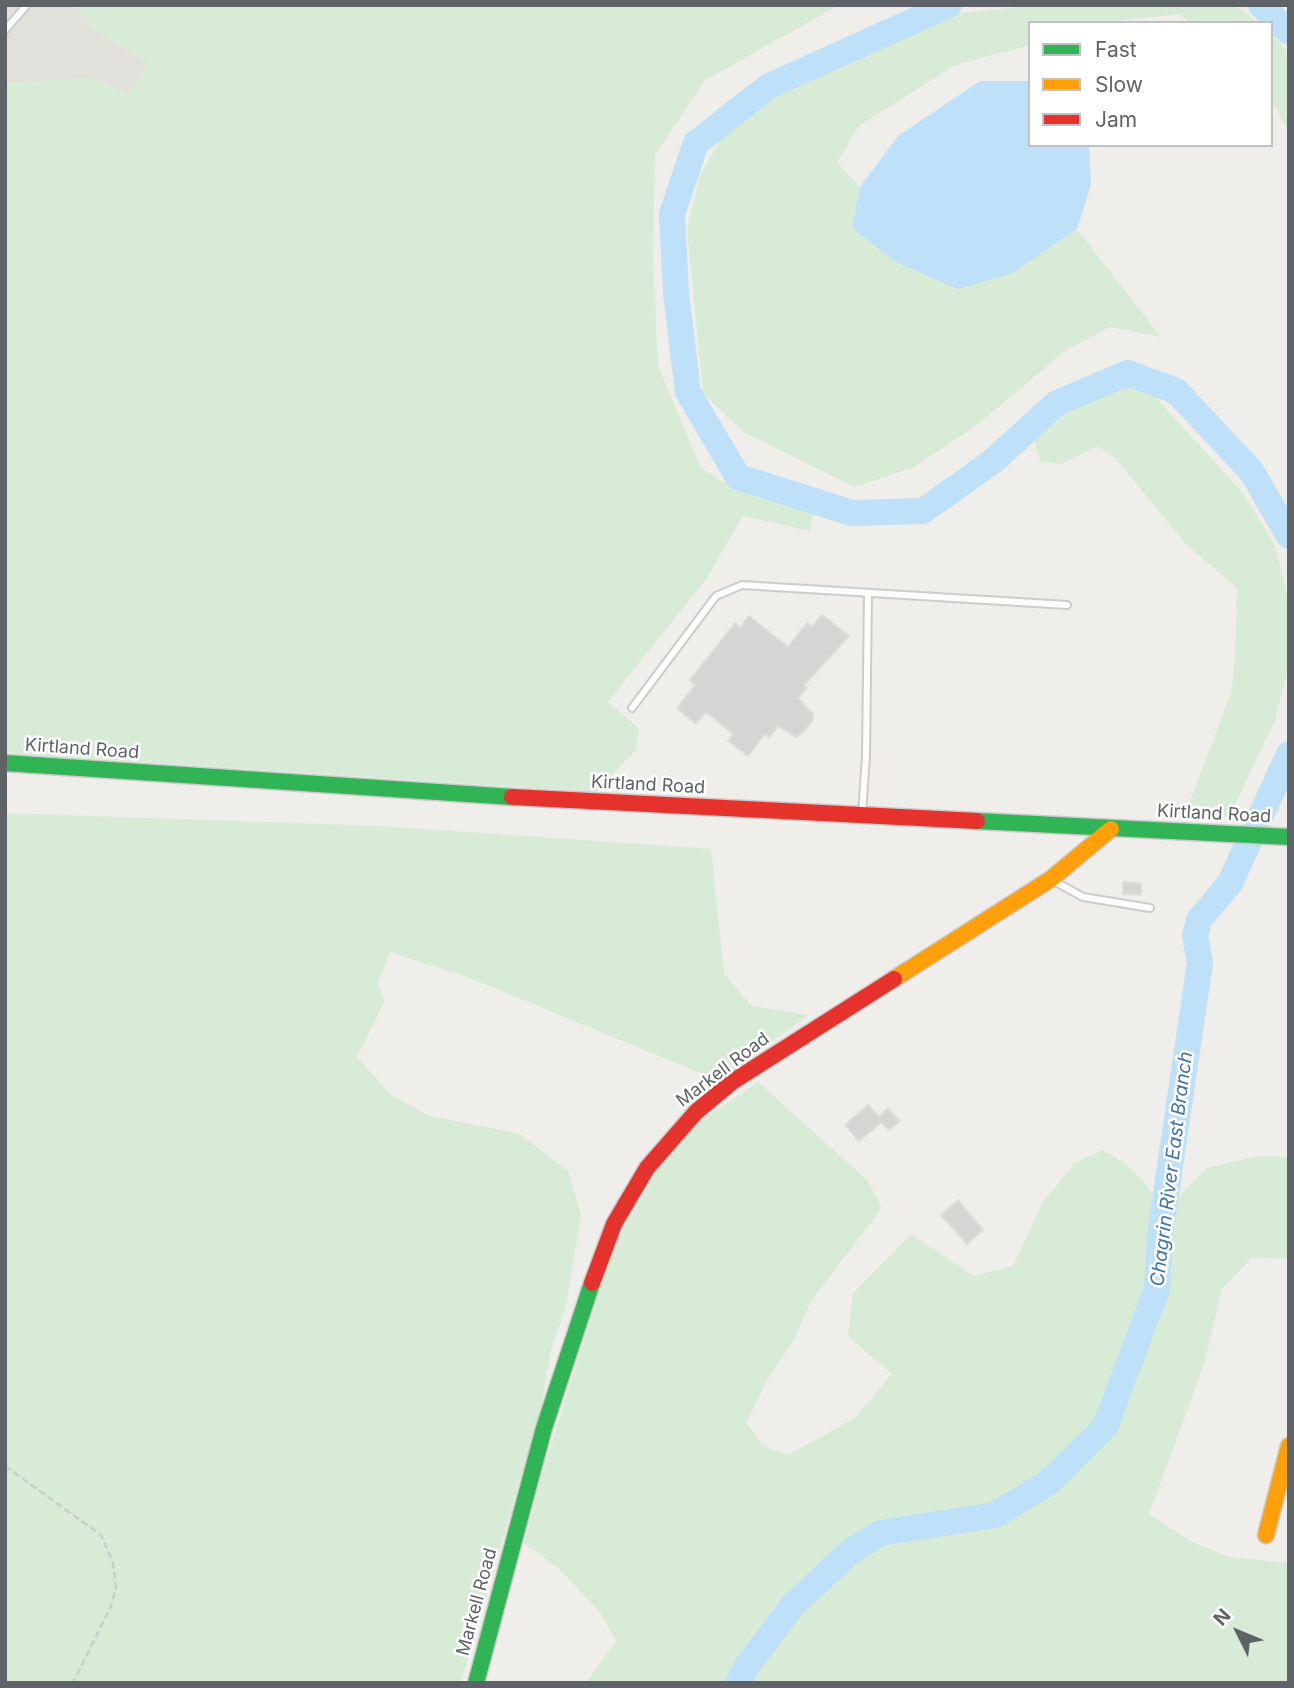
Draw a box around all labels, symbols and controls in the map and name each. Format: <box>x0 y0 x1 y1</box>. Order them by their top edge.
legend <box>1028 21 1273 147</box>
text: Fast <box>1095 37 1137 62</box>
text: Slow <box>1095 72 1143 97</box>
text: Jam <box>1095 107 1137 132</box>
street label: Kirtland Road <box>24 734 140 764</box>
street label: Kirtland Road <box>590 771 706 799</box>
street label: Kirtland Road <box>1156 800 1272 828</box>
street label: Markell Road <box>672 1028 774 1112</box>
water label: Chagrin River East Branch <box>1146 1050 1198 1288</box>
street label: Markell Road <box>452 1546 502 1658</box>
north arrow <box>1203 1597 1273 1667</box>
text: N <box>1209 1604 1236 1630</box>

